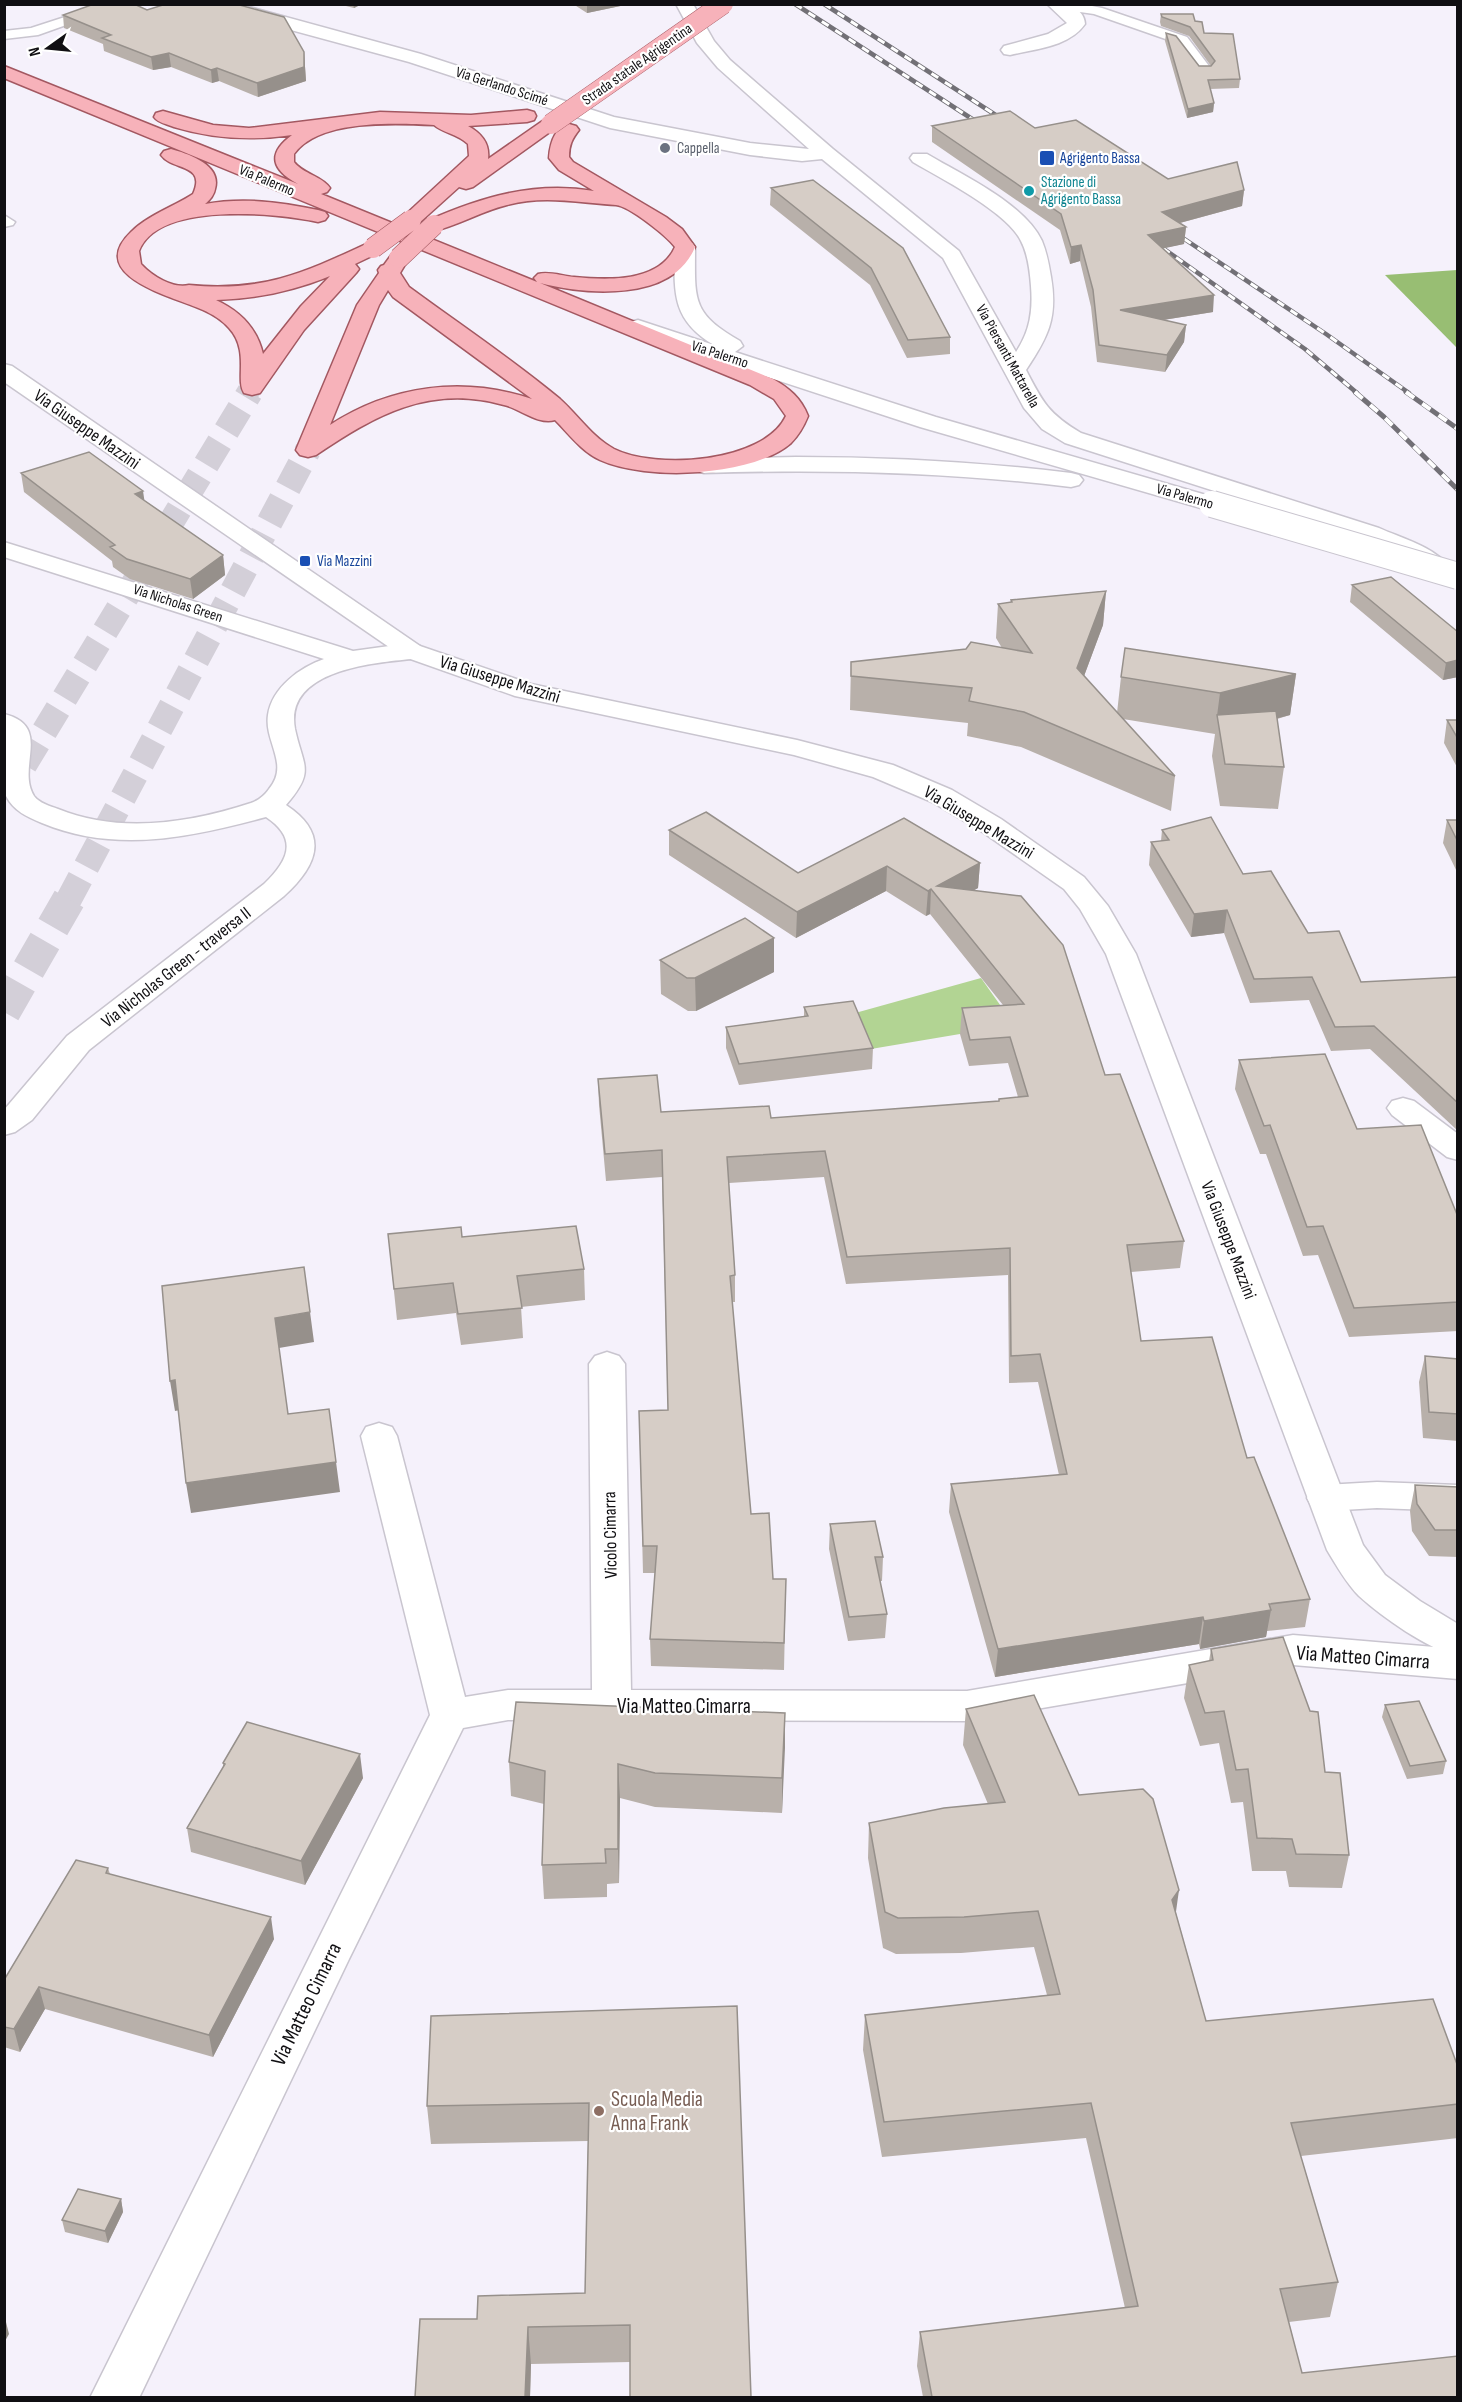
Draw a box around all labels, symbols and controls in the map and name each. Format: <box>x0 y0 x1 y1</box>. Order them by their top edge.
north arrow <box>18 18 78 78</box>
street label: Strada statale Agrigentina <box>579 19 696 110</box>
text: N <box>25 45 45 58</box>
street label: Via Gerlando Scimé <box>453 63 551 110</box>
place label: Cappella <box>677 139 720 158</box>
marker: Cappella <box>658 141 672 155</box>
marker: Agrigento Bassa <box>1038 149 1056 167</box>
place label: Agrigento Bassa <box>1059 149 1140 168</box>
street label: Via Palermo <box>236 160 297 201</box>
place label: Stazione di Agrigento Bassa <box>1040 173 1121 209</box>
marker: Stazione di Agrigento Bassa <box>1022 184 1036 198</box>
street label: Via Piersanti Mattarella <box>971 301 1044 411</box>
street label: Via Palermo <box>689 336 751 373</box>
street label: Via Giuseppe Mazzini <box>30 385 144 474</box>
street label: Via Palermo <box>1154 479 1216 514</box>
place label: Via Mazzini <box>317 552 372 571</box>
marker: Via Mazzini <box>298 554 312 568</box>
street label: Via Nicholas Green <box>131 580 225 627</box>
street label: Via Giuseppe Mazzini <box>437 651 563 708</box>
street label: Via Giuseppe Mazzini <box>920 781 1038 864</box>
street label: Via Nicholas Green - traversa II <box>97 903 255 1032</box>
street label: Via Giuseppe Mazzini <box>1196 1178 1261 1302</box>
street label: Vicolo Cimarra <box>599 1491 622 1579</box>
street label: Via Matteo Cimarra <box>1295 1640 1431 1675</box>
street label: Via Matteo Cimarra <box>617 1694 751 1719</box>
street label: Via Matteo Cimarra <box>266 1939 347 2070</box>
place label: Scuola Media Anna Frank <box>610 2087 703 2136</box>
marker: Scuola Media Anna Frank <box>592 2104 606 2118</box>

